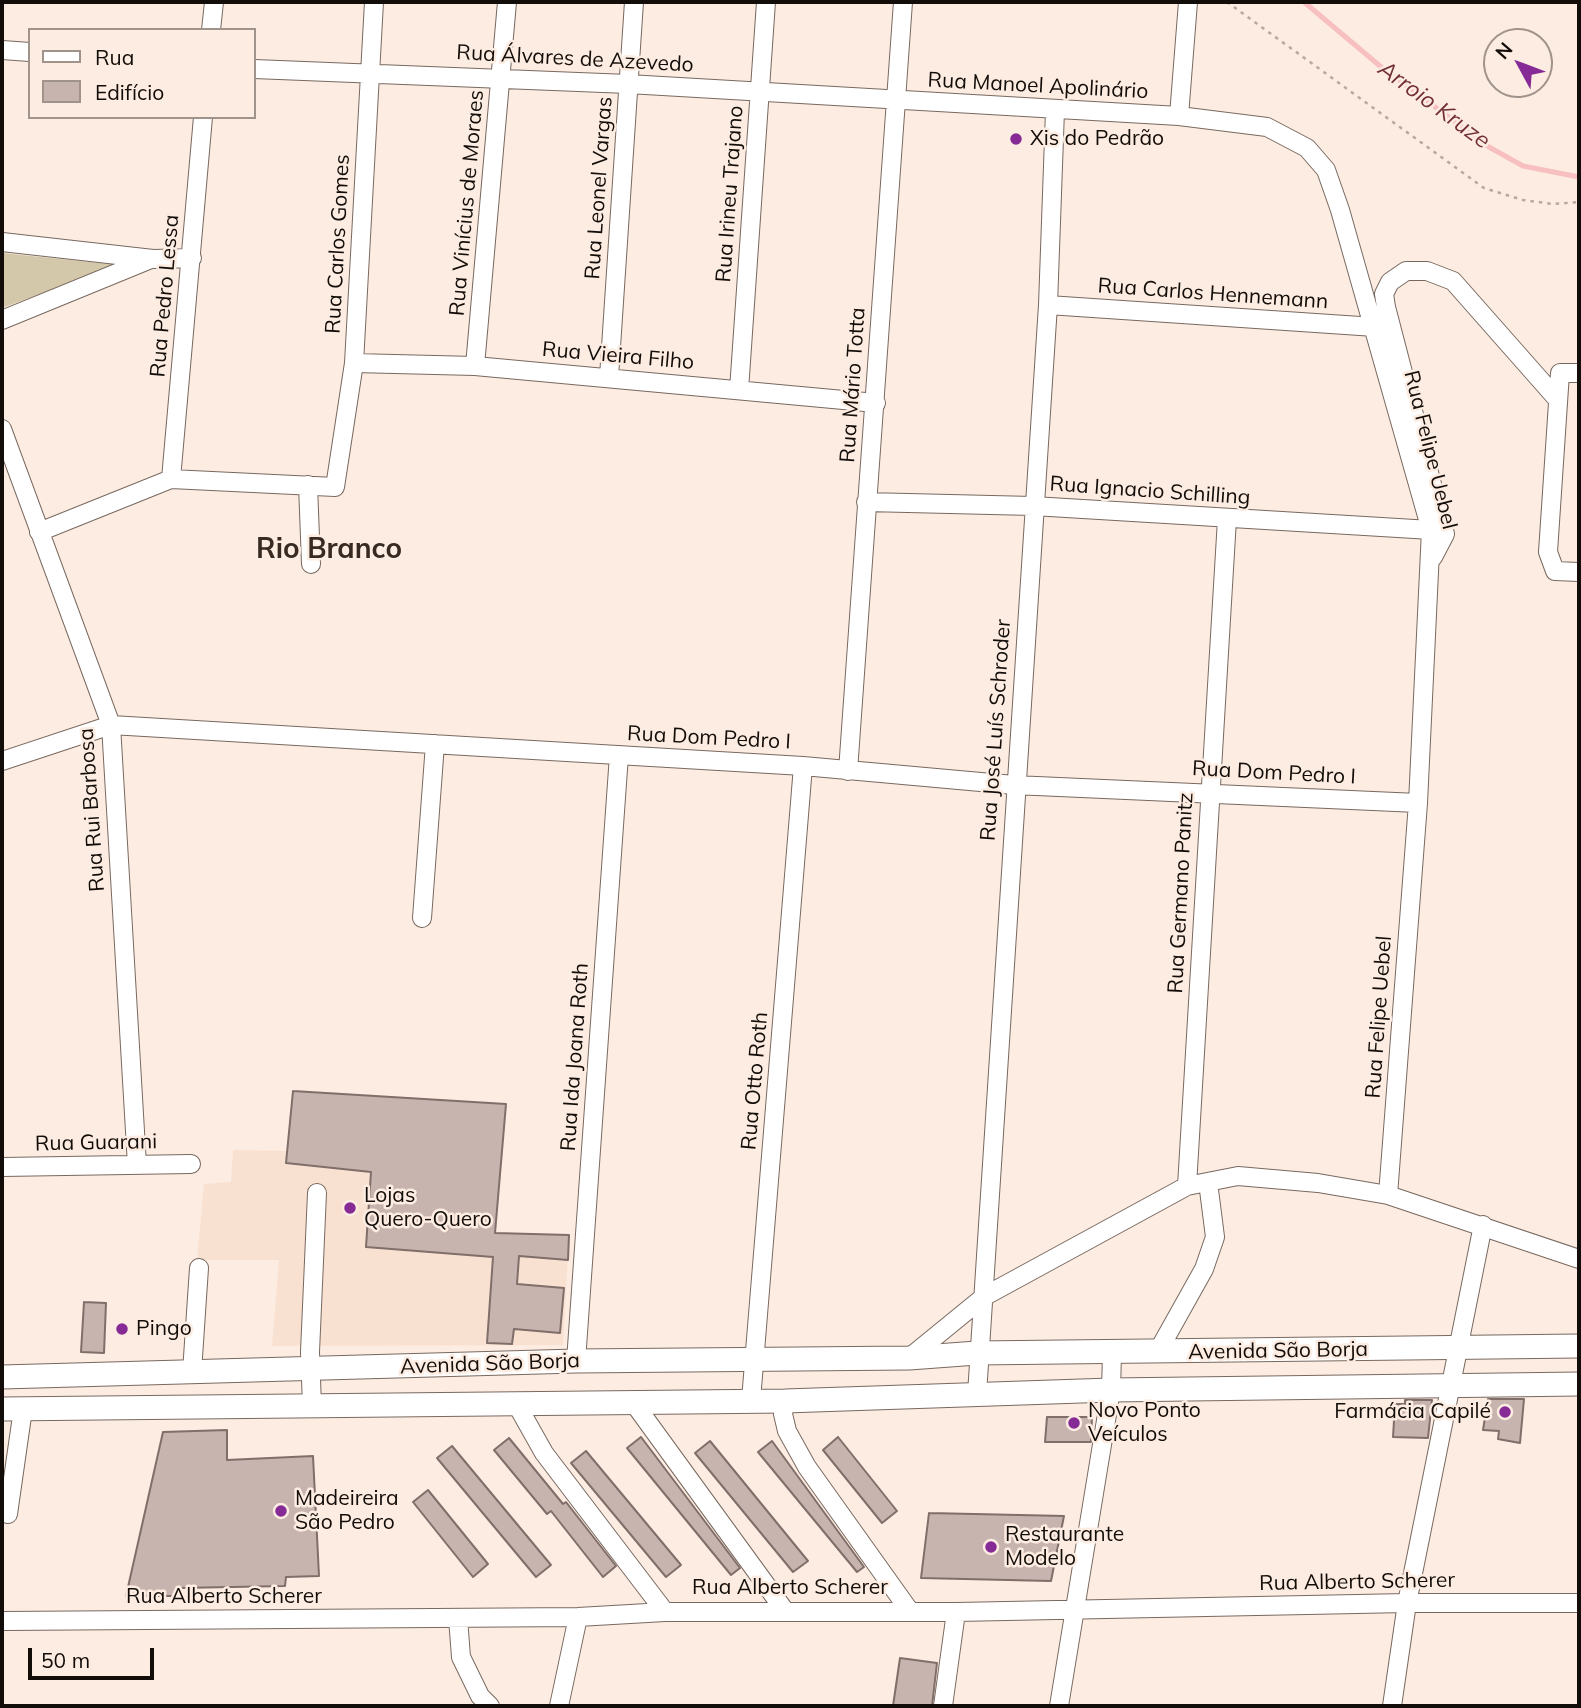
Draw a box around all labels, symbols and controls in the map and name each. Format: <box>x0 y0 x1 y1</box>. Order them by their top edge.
legend <box>28 28 256 119</box>
north arrow <box>1483 28 1553 98</box>
text: N <box>1490 37 1517 64</box>
street label: Rua Álvares de Azevedo <box>456 40 694 78</box>
text: Rua <box>95 44 134 70</box>
water label: Arroio Kruze <box>1373 55 1495 155</box>
street label: Rua Manoel Apolinário <box>927 68 1149 104</box>
text: Edifício <box>95 79 164 105</box>
street label: Rua Vinícius de Moraes <box>445 89 489 317</box>
street label: Rua Leonel Vargas <box>580 96 618 280</box>
street label: Rua Irineu Trajano <box>711 105 749 283</box>
place label: Xis do Pedrão <box>1030 126 1164 152</box>
marker: Xis do Pedrão <box>1008 131 1024 147</box>
street label: Rua Carlos Gomes <box>321 154 355 334</box>
street label: Rua Pedro Lessa <box>145 214 185 378</box>
street label: Rua Carlos Hennemann <box>1097 273 1329 315</box>
street label: Rua Mário Totta <box>835 307 871 463</box>
street label: Rua Vieira Filho <box>541 337 695 375</box>
street label: Rua Felipe Uebel <box>1398 368 1462 532</box>
street label: Rua Ignacio Schilling <box>1049 471 1251 511</box>
district label: Rio Branco <box>256 533 402 567</box>
street label: Rua José Luís Schroder <box>976 618 1016 842</box>
street label: Rua Dom Pedro I <box>626 721 792 755</box>
street label: Rua Rui Barbosa <box>74 727 110 893</box>
street label: Rua Dom Pedro I <box>1191 756 1357 790</box>
street label: Rua Germano Panitz <box>1163 792 1199 994</box>
street label: Rua Felipe Uebel <box>1361 935 1397 1099</box>
street label: Rua Ida Joana Roth <box>556 962 594 1152</box>
street label: Rua Otto Roth <box>736 1011 774 1151</box>
street label: Rua Guarani <box>35 1129 157 1157</box>
place label: Lojas Quero-Quero <box>364 1183 492 1233</box>
marker: Lojas Quero-Quero <box>342 1200 358 1216</box>
place label: Pingo <box>136 1316 192 1342</box>
marker: Pingo <box>114 1321 130 1337</box>
street label: Avenida São Borja <box>1188 1337 1368 1365</box>
street label: Avenida São Borja <box>400 1348 580 1380</box>
place label: Novo Ponto Veículos <box>1088 1398 1201 1448</box>
place label: Farmácia Capilé <box>1334 1399 1491 1425</box>
marker: Farmácia Capilé <box>1497 1404 1513 1420</box>
marker: Novo Ponto Veículos <box>1066 1415 1082 1431</box>
place label: Madeireira São Pedro <box>295 1486 399 1536</box>
marker: Madeireira São Pedro <box>273 1503 289 1519</box>
place label: Restaurante Modelo <box>1005 1522 1124 1572</box>
marker: Restaurante Modelo <box>983 1539 999 1555</box>
street label: Rua Alberto Scherer <box>1259 1568 1455 1596</box>
street label: Rua Alberto Scherer <box>692 1575 888 1601</box>
street label: Rua Alberto Scherer <box>126 1584 322 1610</box>
scale bar <box>32 1634 158 1678</box>
text: 50 m <box>41 1647 90 1673</box>

